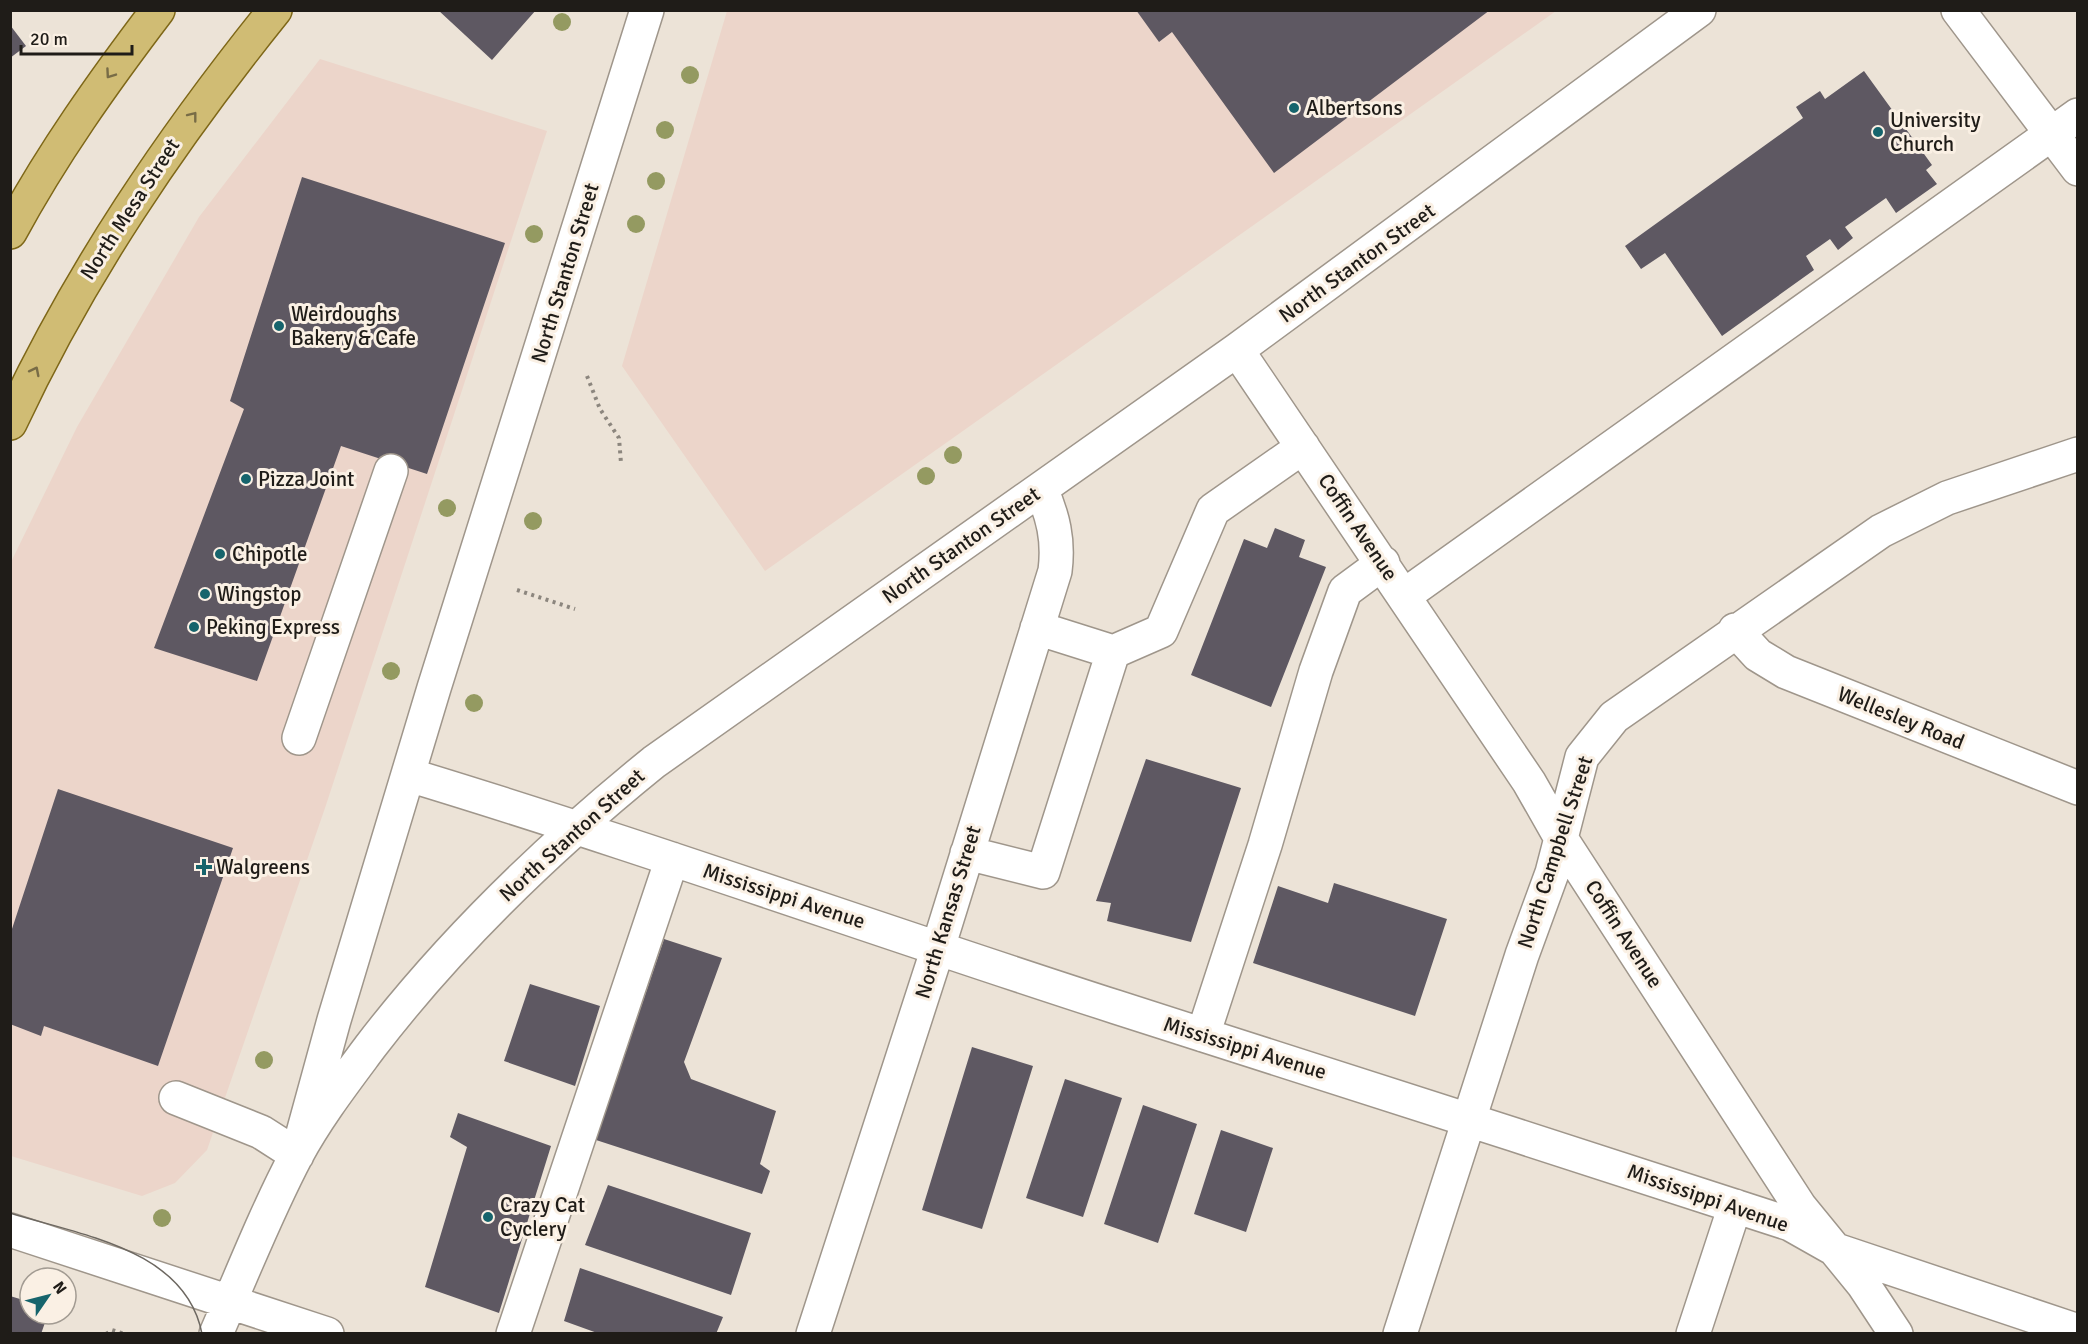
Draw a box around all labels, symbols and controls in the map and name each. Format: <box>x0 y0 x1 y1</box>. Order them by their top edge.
scale bar <box>21 18 132 56</box>
text: 20 m <box>30 28 68 50</box>
one-way arrow <box>106 68 117 79</box>
place label: Albertsons <box>1306 95 1403 121</box>
marker: Albertsons <box>1287 101 1301 115</box>
place label: University Church <box>1890 107 1981 157</box>
one-way arrow <box>186 112 197 123</box>
marker: University Church <box>1871 125 1885 139</box>
street label: North Mesa Street <box>75 133 185 285</box>
street label: North Stanton Street <box>525 180 605 366</box>
street label: North Stanton Street <box>1274 198 1440 328</box>
place label: Weirdoughs Bakery & Cafe <box>291 301 416 351</box>
marker: Weirdoughs Bakery & Cafe <box>272 319 286 333</box>
one-way arrow <box>28 366 40 377</box>
place label: Pizza Joint <box>258 466 354 492</box>
street label: Coffin Avenue <box>1313 468 1403 586</box>
marker: Pizza Joint <box>239 472 253 486</box>
street label: North Stanton Street <box>877 481 1045 609</box>
place label: Chipotle <box>232 541 307 567</box>
marker: Chipotle <box>213 547 227 561</box>
place label: Wingstop <box>217 581 301 607</box>
marker: Wingstop <box>198 587 212 601</box>
place label: Peking Express <box>206 614 340 640</box>
marker: Peking Express <box>187 620 201 634</box>
street label: Wellesley Road <box>1834 681 1968 755</box>
street label: North Campbell Street <box>1512 752 1598 952</box>
street label: North Stanton Street <box>494 763 650 907</box>
street label: North Kansas Street <box>909 822 987 1002</box>
place label: Walgreens <box>216 854 310 880</box>
street label: Mississippi Avenue <box>700 858 868 934</box>
marker: Walgreens <box>197 860 211 874</box>
street label: Coffin Avenue <box>1579 875 1669 993</box>
street label: Mississippi Avenue <box>1160 1011 1330 1085</box>
street label: Mississippi Avenue <box>1624 1158 1792 1238</box>
place label: Crazy Cat Cyclery <box>500 1192 585 1242</box>
marker: Crazy Cat Cyclery <box>481 1210 495 1224</box>
north arrow <box>18 1266 78 1326</box>
text: N <box>48 1278 71 1298</box>

